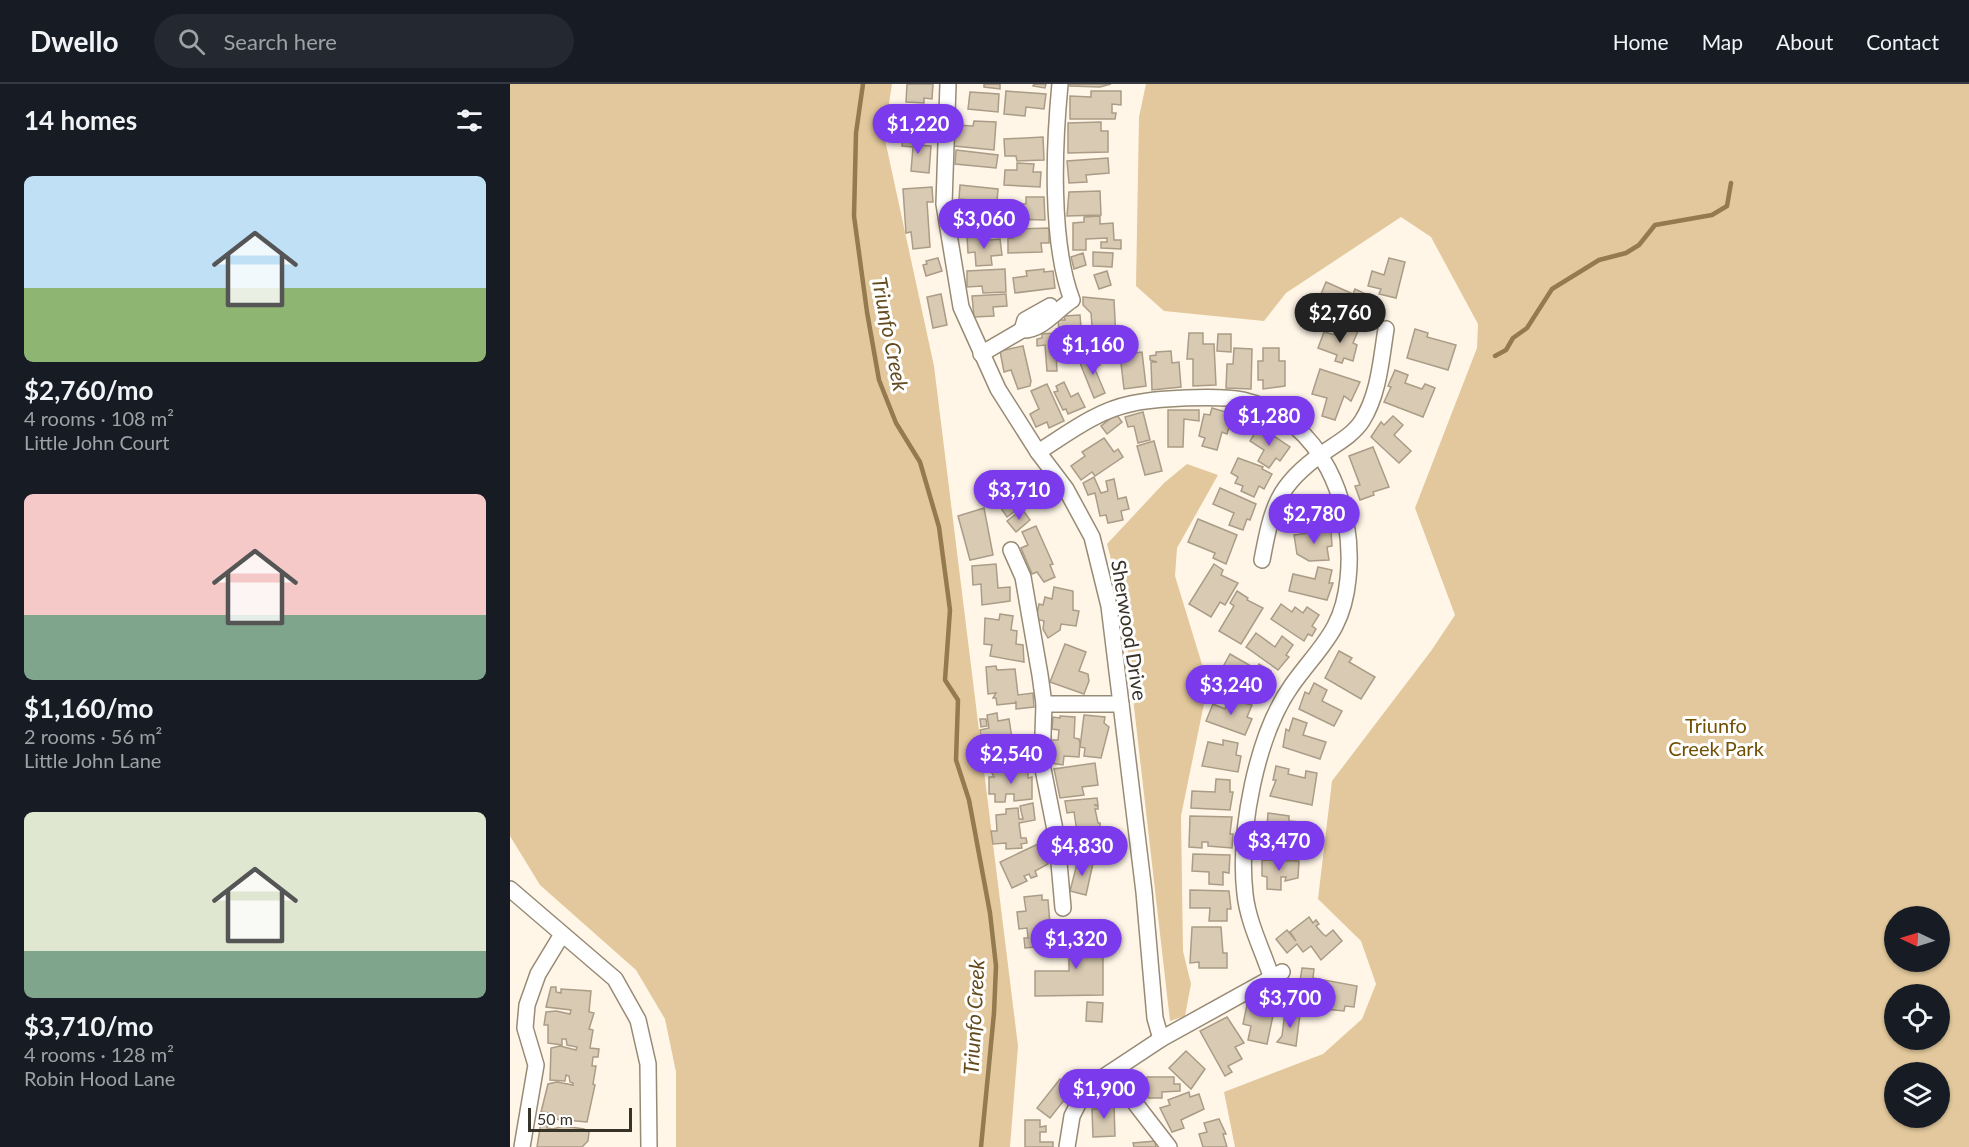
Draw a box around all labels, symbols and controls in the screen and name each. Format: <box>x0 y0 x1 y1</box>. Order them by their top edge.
search box <box>154 14 574 68</box>
text: Dwello <box>30 24 118 58</box>
icon: search <box>175 25 208 58</box>
text: Search here <box>223 28 337 55</box>
text: Home <box>1613 29 1669 54</box>
text: Map <box>1702 29 1743 54</box>
text: About <box>1776 29 1833 54</box>
text: Contact <box>1866 29 1939 54</box>
text: 14 homes <box>24 104 137 136</box>
icon: filters <box>453 104 486 137</box>
pin: $1,220 <box>869 104 967 155</box>
text: $1,220 <box>887 111 949 135</box>
pin: $3,060 <box>935 199 1033 250</box>
text: $3,060 <box>953 206 1015 230</box>
icon: home <box>201 215 309 323</box>
water label: Triunfo Creek <box>868 275 915 394</box>
pin: $2,760 <box>1291 293 1389 344</box>
text: $2,760 <box>1309 300 1371 324</box>
pin: $1,160 <box>1044 325 1142 376</box>
text: $1,160 <box>1062 332 1124 356</box>
text: $2,760/mo <box>24 374 154 406</box>
pin: $1,280 <box>1220 396 1318 447</box>
text: $1,280 <box>1238 403 1300 427</box>
text: 4 rooms · 108 m² <box>24 406 174 430</box>
text: Little John Court <box>24 430 170 454</box>
pin: $3,710 <box>970 470 1068 521</box>
text: $3,710 <box>988 477 1050 501</box>
pin: $2,780 <box>1265 494 1363 545</box>
text: $2,780 <box>1283 501 1345 525</box>
icon: home <box>201 533 309 641</box>
street label: Sherwood Drive <box>1107 558 1153 702</box>
pin: $3,240 <box>1182 665 1280 716</box>
text: $3,240 <box>1200 672 1262 696</box>
text: $1,160/mo <box>24 692 154 724</box>
park label: Triunfo Creek Park <box>1668 713 1765 760</box>
text: 2 rooms · 56 m² <box>24 724 162 748</box>
pin: $2,540 <box>962 734 1060 785</box>
text: $2,540 <box>980 741 1042 765</box>
text: Little John Lane <box>24 748 161 772</box>
pin: $3,470 <box>1230 821 1328 872</box>
pin: $4,830 <box>1033 826 1131 877</box>
text: $3,470 <box>1248 828 1310 852</box>
text: $4,830 <box>1051 833 1113 857</box>
icon: home <box>201 851 309 959</box>
north arrow <box>1884 906 1950 972</box>
map controls <box>1884 906 1950 1128</box>
pin: $1,320 <box>1027 919 1125 970</box>
text: $1,320 <box>1045 926 1107 950</box>
water label: Triunfo Creek <box>957 958 989 1075</box>
pin: $3,700 <box>1241 978 1339 1029</box>
button: locate <box>1884 984 1950 1050</box>
text: $3,700 <box>1259 985 1321 1009</box>
text: $3,710/mo <box>24 1010 154 1042</box>
text: 4 rooms · 128 m² <box>24 1042 174 1066</box>
button: layers <box>1884 1062 1950 1128</box>
text: Robin Hood Lane <box>24 1066 175 1090</box>
pin: $1,900 <box>1055 1069 1153 1120</box>
text: $1,900 <box>1073 1076 1135 1100</box>
scale bar <box>528 1105 632 1132</box>
text: 50 m <box>537 1109 573 1128</box>

